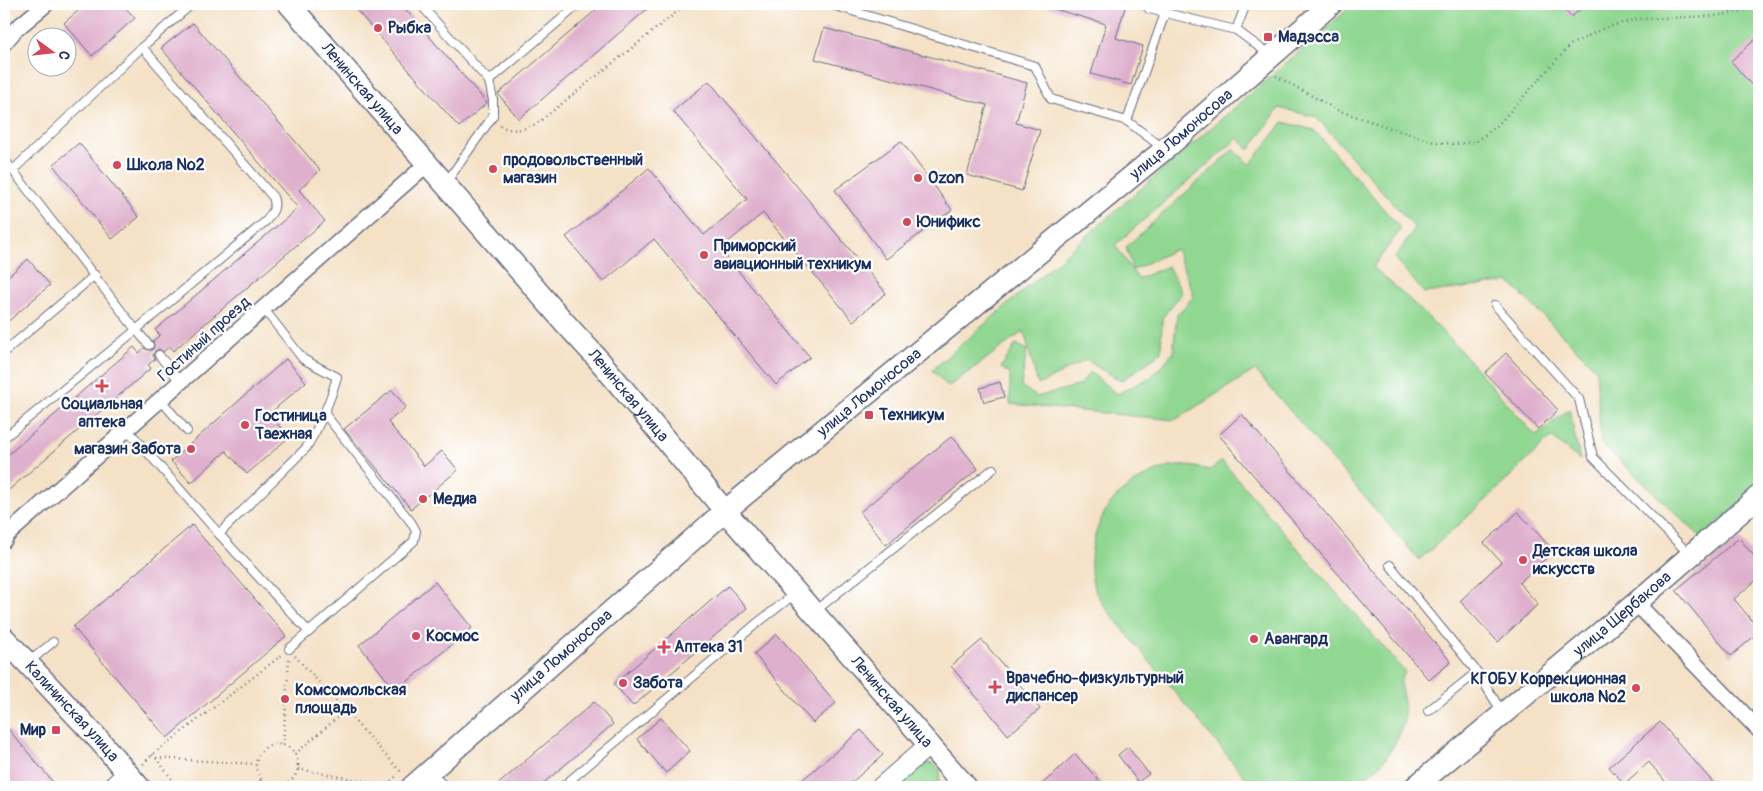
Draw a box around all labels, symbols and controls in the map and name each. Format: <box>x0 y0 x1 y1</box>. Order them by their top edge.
place label: Рыбка <box>388 18 432 38</box>
marker: Рыбка <box>372 22 384 34</box>
place label: Мадэсса <box>1278 27 1339 47</box>
north arrow <box>28 28 78 78</box>
marker: Мадэсса <box>1262 31 1274 43</box>
street label: Ленинская улица <box>316 38 408 139</box>
text: С <box>55 49 73 62</box>
street label: улица Ломоносова <box>1125 84 1237 185</box>
place label: продовольственный магазин <box>503 150 644 188</box>
place label: Школа №2 <box>126 155 205 175</box>
marker: Школа №2 <box>111 159 123 171</box>
marker: продовольственный магазин <box>487 163 499 175</box>
place label: Ozon <box>928 168 964 188</box>
marker: Ozon <box>912 172 924 184</box>
place label: Юнификс <box>916 212 981 232</box>
marker: Юнификс <box>901 216 913 228</box>
place label: Приморский авиационный техникум <box>714 236 872 274</box>
marker: Приморский авиационный техникум <box>698 249 710 261</box>
street label: Гостиный проезд <box>153 292 255 386</box>
street label: Ленинская улица <box>583 344 673 446</box>
street label: улица Ломоносова <box>812 344 925 442</box>
marker: Социальная аптека <box>96 380 108 392</box>
place label: Социальная аптека <box>61 394 143 432</box>
place label: Техникум <box>878 405 945 425</box>
place label: Гостиница Таежная <box>254 406 327 444</box>
marker: Техникум <box>863 409 875 421</box>
marker: Гостиница Таежная <box>239 419 251 431</box>
place label: магазин Забота <box>74 439 182 459</box>
marker: магазин Забота <box>185 443 197 455</box>
place label: Медиа <box>433 489 477 509</box>
marker: Медиа <box>417 493 429 505</box>
place label: Детская школа искусств <box>1532 541 1638 579</box>
marker: Детская школа искусств <box>1517 554 1529 566</box>
street label: улица Щербакова <box>1568 567 1675 662</box>
street label: улица Ломоносова <box>505 605 616 706</box>
place label: Космос <box>426 626 479 646</box>
place label: Авангард <box>1264 629 1328 649</box>
marker: Космос <box>410 630 422 642</box>
marker: Авангард <box>1248 633 1260 645</box>
place label: Аптека 31 <box>674 637 743 657</box>
marker: Аптека 31 <box>658 641 670 653</box>
street label: Ленинская улица <box>845 651 937 752</box>
street label: Калининская улица <box>21 657 123 766</box>
place label: Врачебно-физкультурный диспансер <box>1005 668 1184 706</box>
place label: КГОБУ Коррекционная школа №2 <box>1471 669 1626 707</box>
place label: Забота <box>633 673 683 693</box>
marker: Забота <box>617 677 629 689</box>
place label: Комсомольская площадь <box>295 680 407 718</box>
marker: Врачебно-физкультурный диспансер <box>988 680 1002 694</box>
marker: КГОБУ Коррекционная школа №2 <box>1630 682 1642 694</box>
marker: Комсомольская площадь <box>279 693 291 705</box>
place label: Мир <box>20 720 46 740</box>
marker: Мир <box>50 724 62 736</box>

